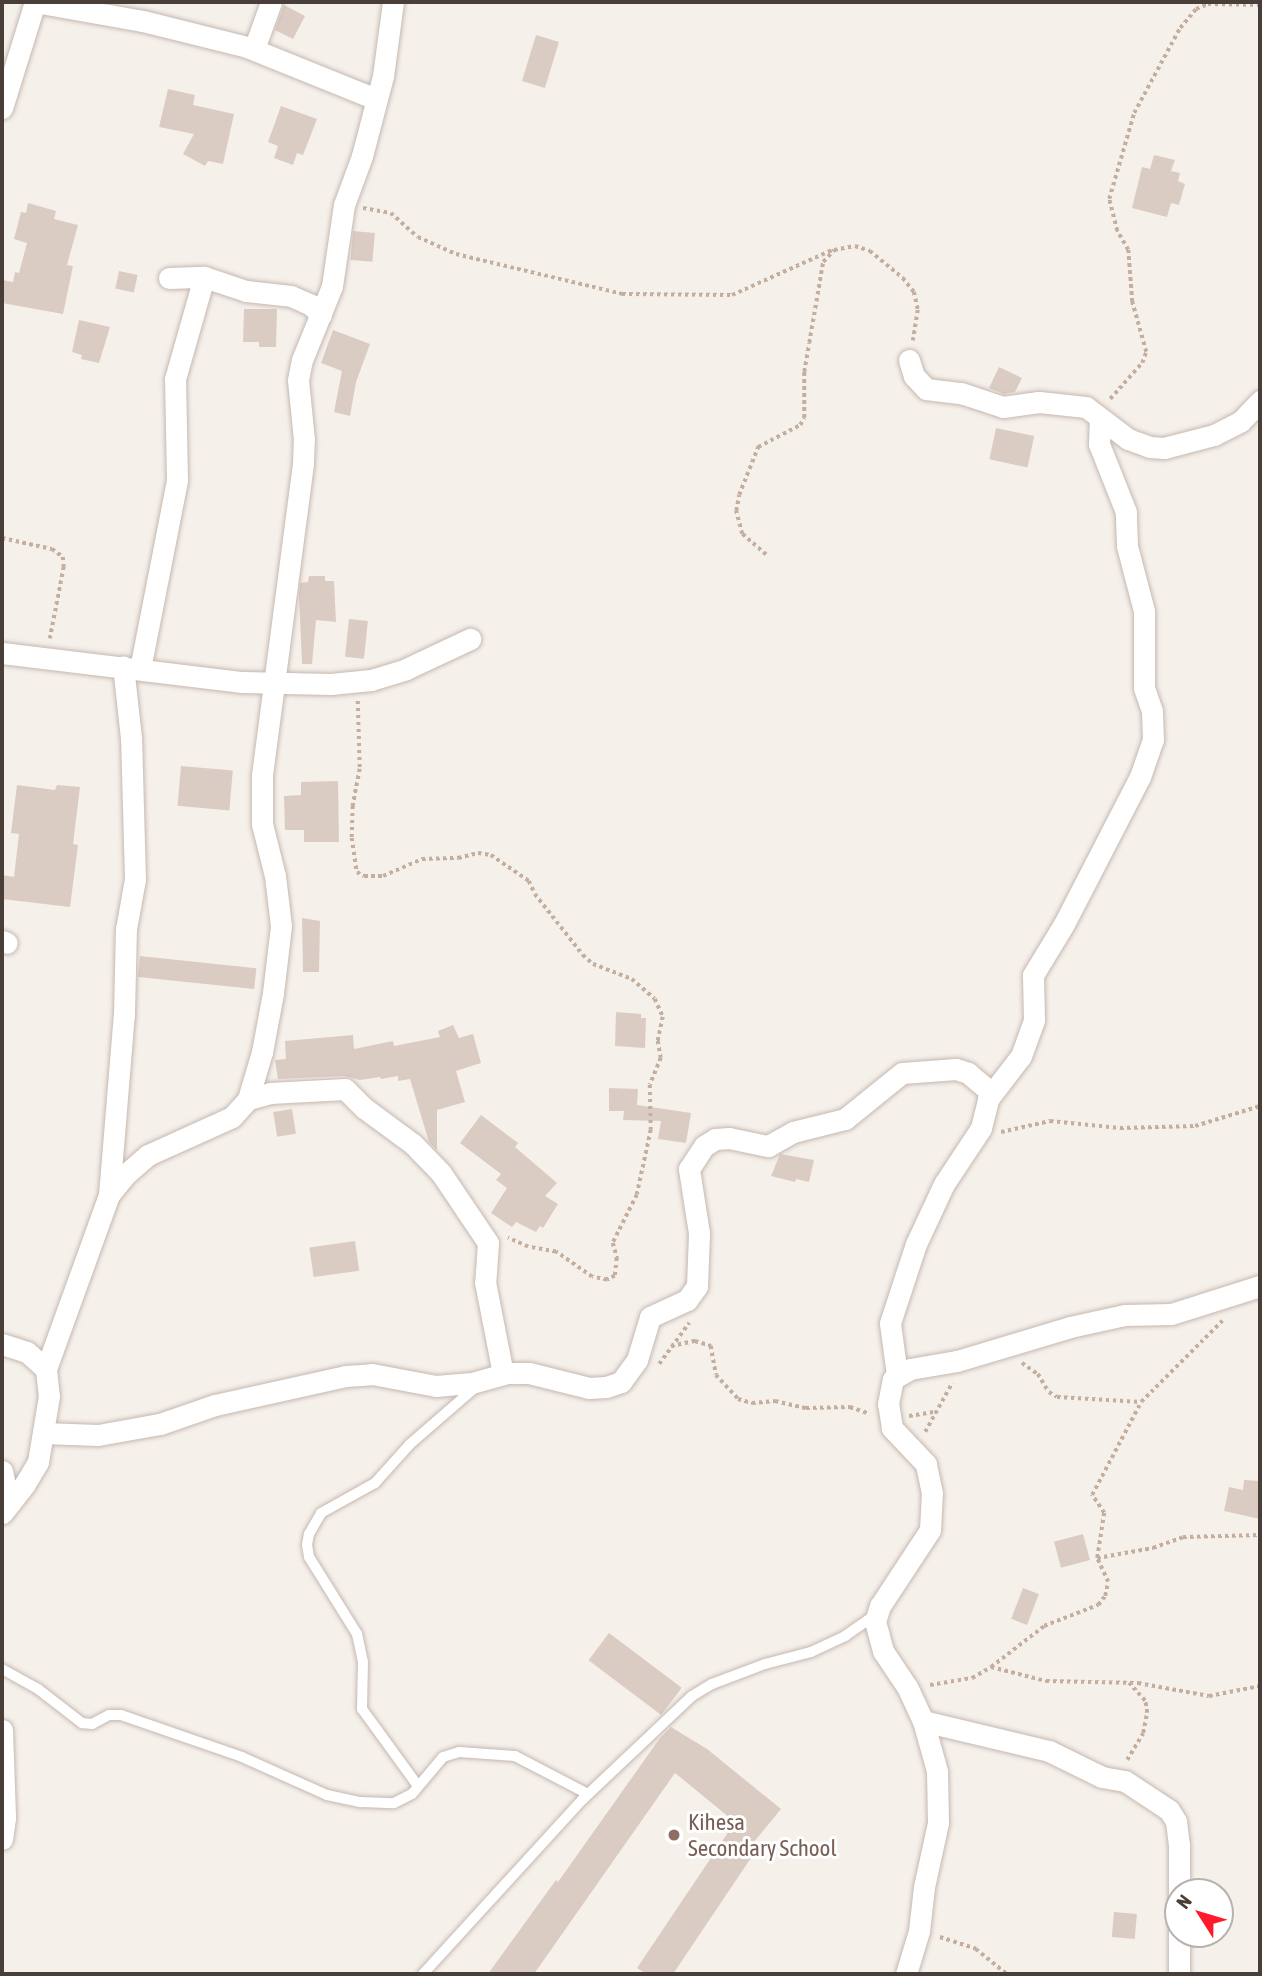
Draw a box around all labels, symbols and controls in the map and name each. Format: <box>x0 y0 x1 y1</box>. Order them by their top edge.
place label: Kihesa Secondary School <box>688 1808 837 1862</box>
marker: Kihesa Secondary School <box>666 1827 682 1843</box>
north arrow <box>1164 1878 1234 1948</box>
text: N <box>1172 1890 1196 1913</box>

